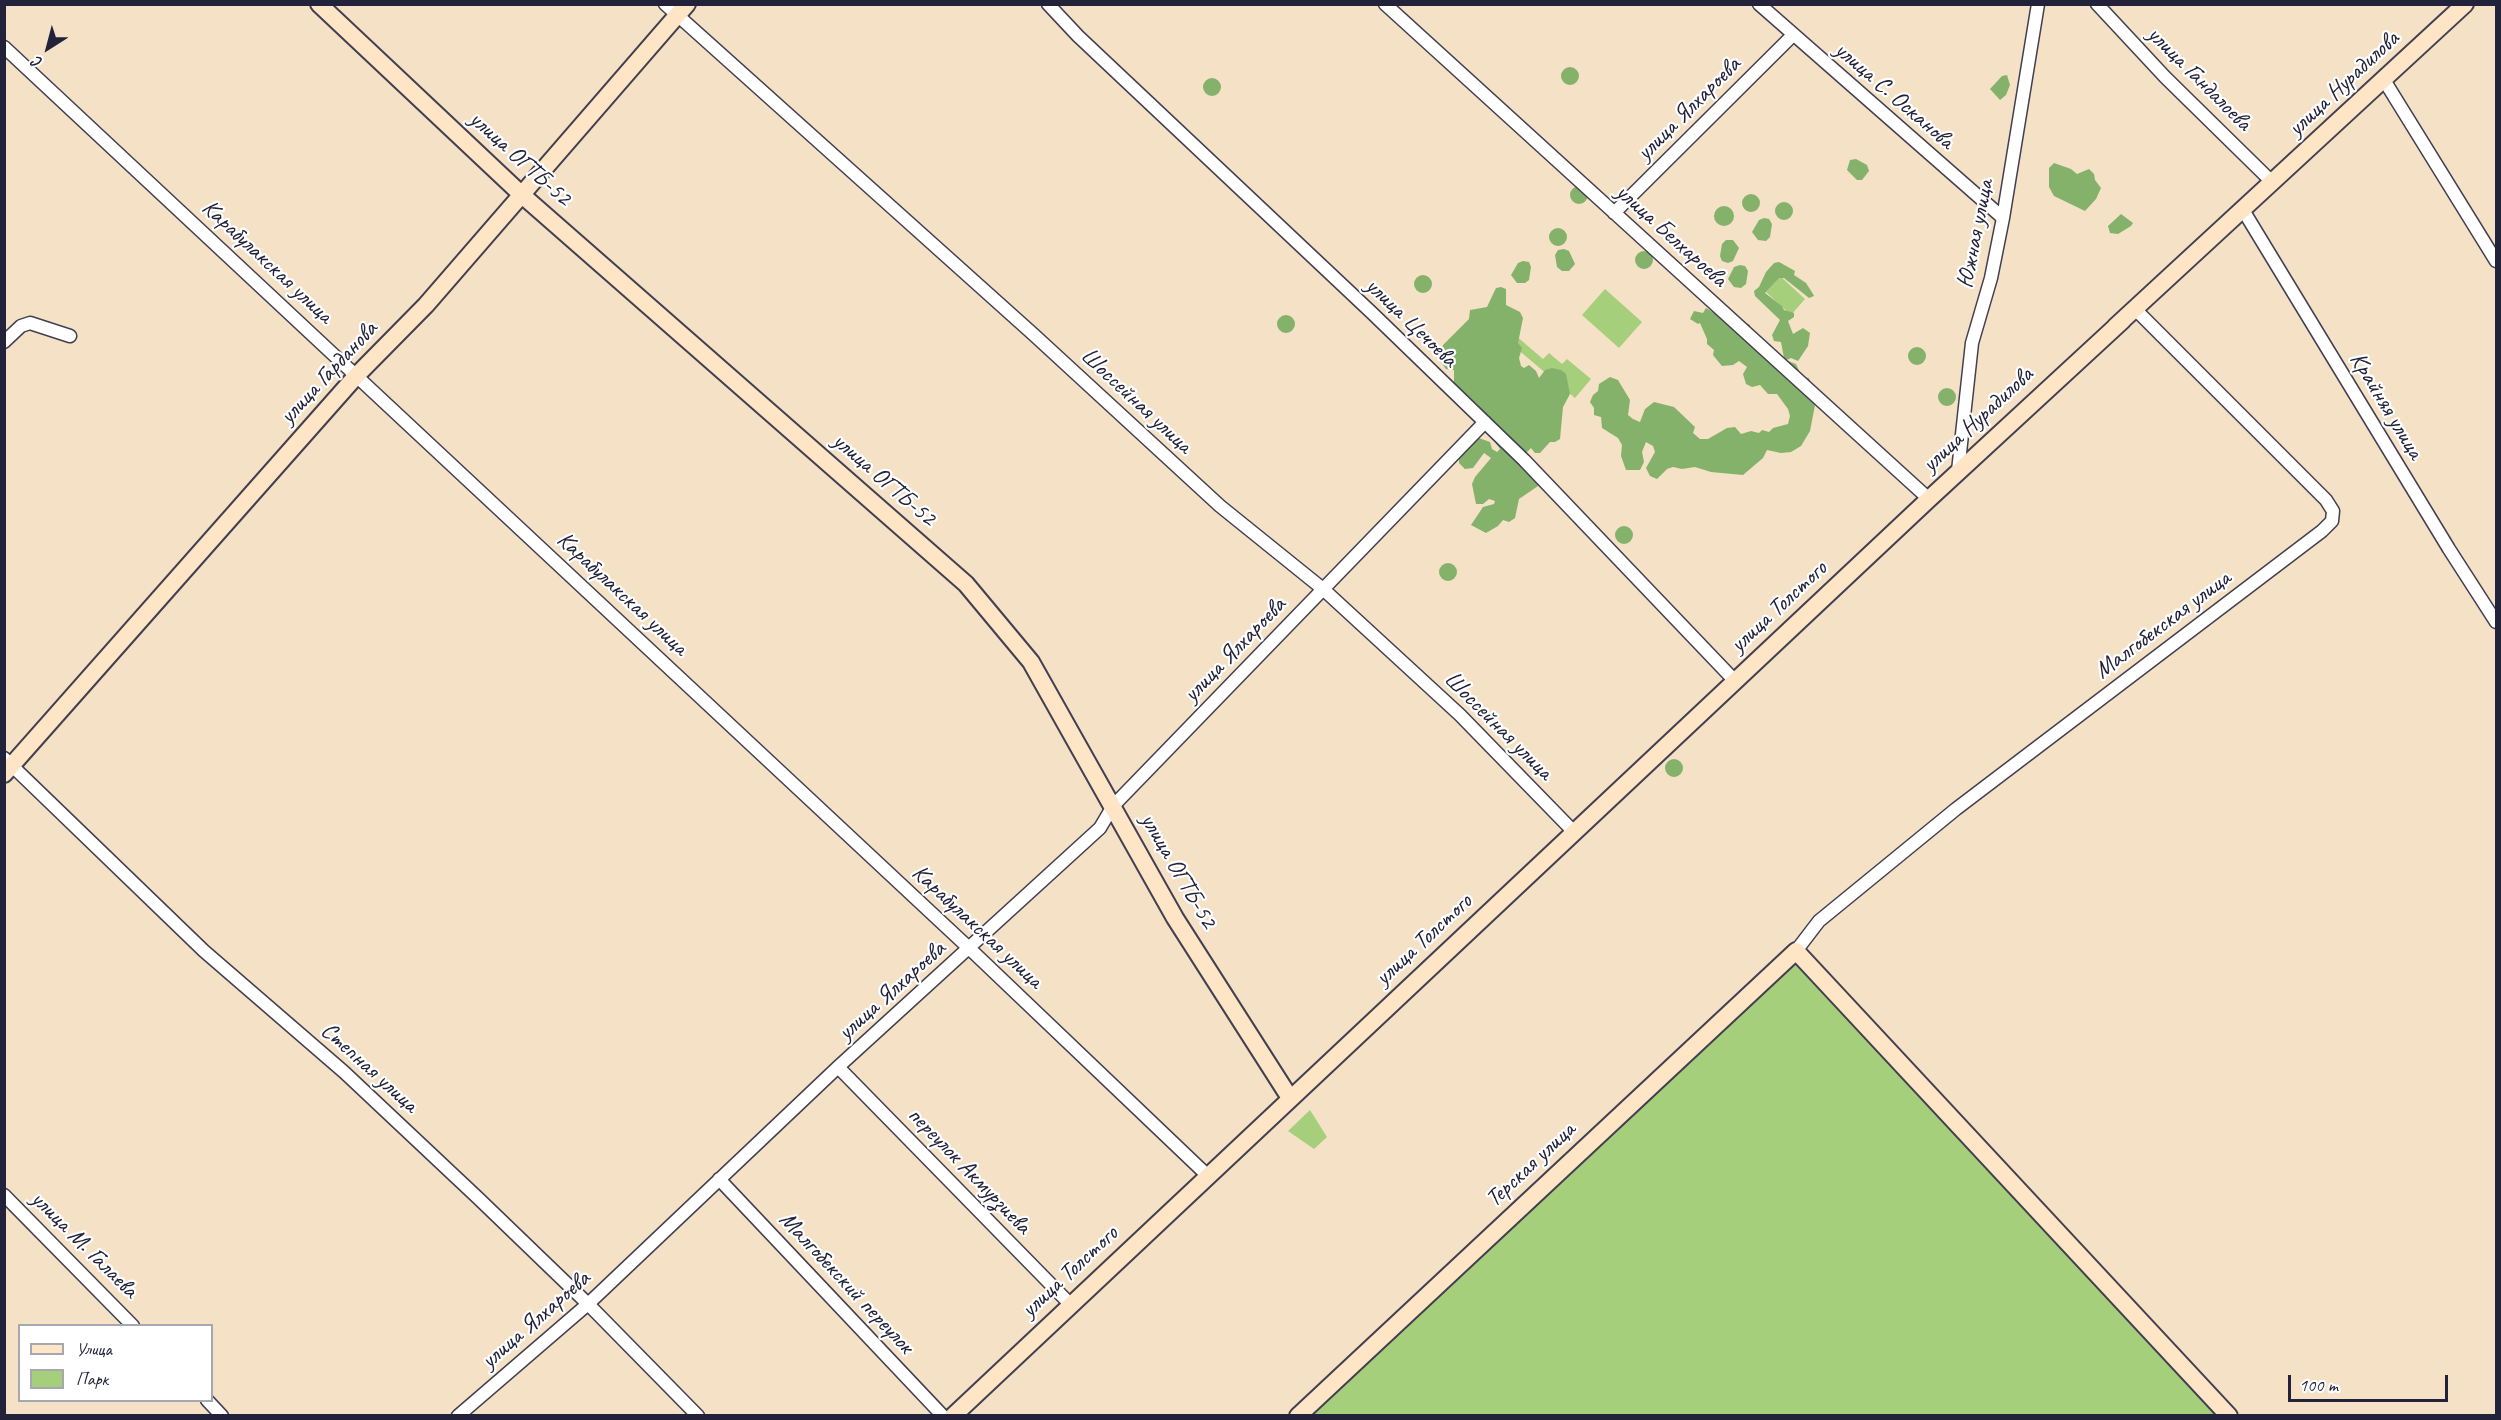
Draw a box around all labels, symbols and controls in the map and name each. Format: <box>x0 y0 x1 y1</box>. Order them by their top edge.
north arrow <box>18 18 78 78</box>
street label: улица Гандалоева <box>2141 21 2257 137</box>
street label: улица Нурадилова <box>2282 25 2406 143</box>
street label: улица С. Осканова <box>1828 36 1960 156</box>
street label: улица Ялхароева <box>1631 51 1747 167</box>
text: С <box>28 52 46 73</box>
street label: улица ОГТБ-52 <box>463 105 577 213</box>
street label: Южная улица <box>1951 177 2001 291</box>
street label: улица Белхароева <box>1609 178 1733 294</box>
street label: Карабулакская улица <box>195 194 339 330</box>
street label: улица Цечоева <box>1359 272 1463 374</box>
street label: улица Гарданова <box>274 315 384 431</box>
street label: Шоссейная улица <box>1074 342 1198 460</box>
street label: Крайняя улица <box>2343 347 2429 465</box>
street label: улица Нурадилова <box>1916 361 2040 479</box>
street label: улица ОГТБ-52 <box>826 427 942 533</box>
street label: Карабулакская улица <box>550 526 694 662</box>
street label: улица Толстого <box>1724 555 1834 659</box>
street label: Малгобекская улица <box>2089 564 2237 686</box>
street label: улица Ялхароева <box>1178 591 1292 709</box>
street label: Шоссейная улица <box>1437 665 1559 787</box>
street label: улица ОГТБ-52 <box>1134 808 1222 934</box>
street label: Карабулакская улица <box>905 859 1049 995</box>
street label: улица Толстого <box>1369 888 1479 992</box>
street label: улица Ялхароева <box>832 935 952 1047</box>
street label: Степная улица <box>314 1017 424 1119</box>
street label: переулок Акмурзиева <box>901 1101 1037 1241</box>
street label: Терская улица <box>1480 1116 1582 1214</box>
street label: улица М. Галаева <box>24 1185 144 1305</box>
street label: Малгобекский переулок <box>773 1206 919 1360</box>
street label: улица Толстого <box>1015 1220 1125 1324</box>
street label: улица Ялхароева <box>475 1265 597 1375</box>
legend <box>18 1324 213 1402</box>
text: Улица <box>76 1338 112 1360</box>
scale bar <box>2291 1363 2452 1401</box>
text: Парк <box>76 1368 108 1390</box>
text: 100 m <box>2299 1374 2338 1396</box>

